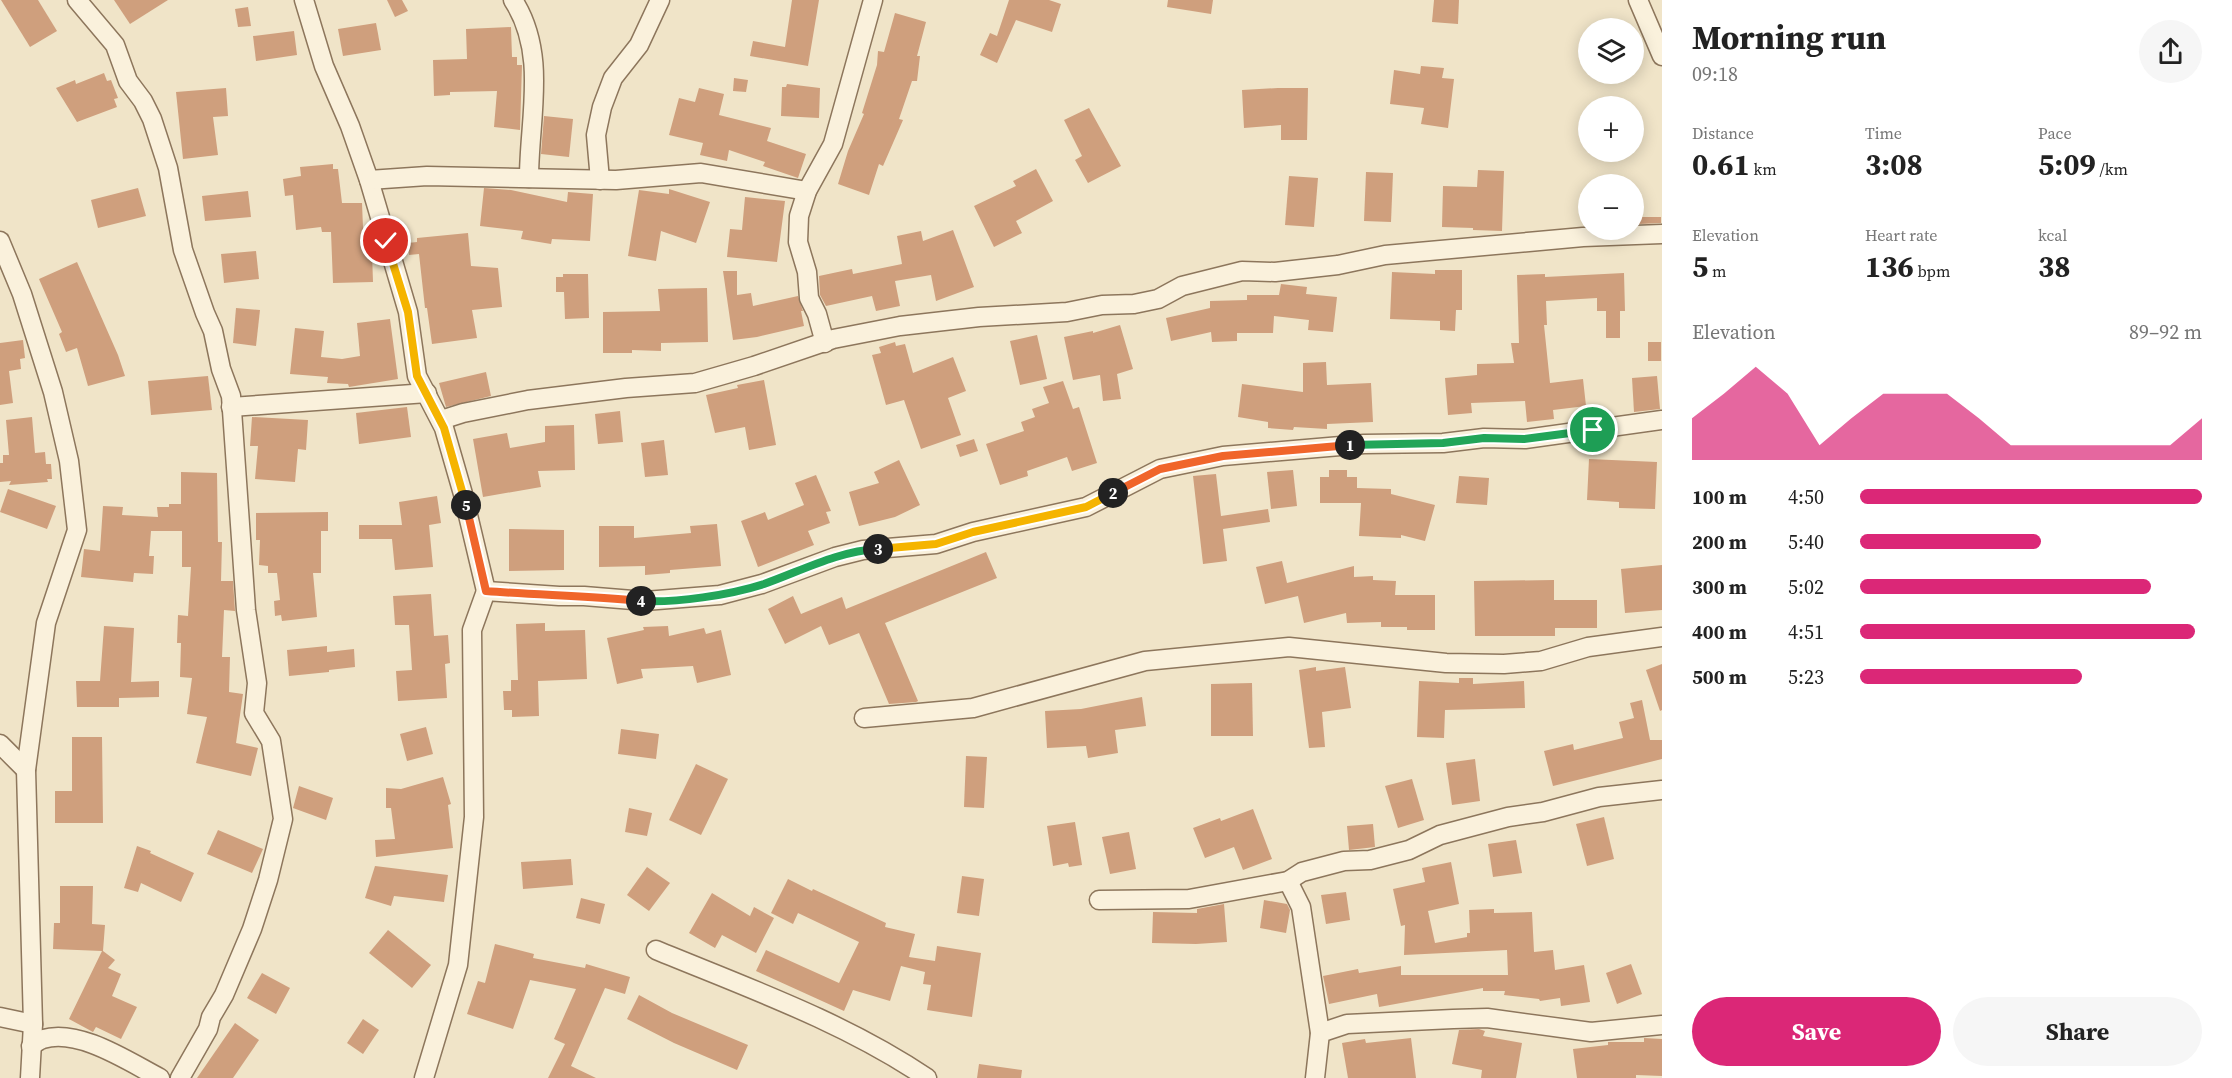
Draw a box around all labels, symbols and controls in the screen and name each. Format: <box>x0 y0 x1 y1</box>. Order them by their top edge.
text: Morning run <box>1692 15 1886 60</box>
map controls <box>1578 18 1644 240</box>
button: layers <box>1578 18 1644 84</box>
button: share <box>2139 20 2202 83</box>
text: 09:18 <box>1692 60 1738 88</box>
button: + <box>1578 96 1644 162</box>
text: Distance <box>1692 122 1754 144</box>
text: Time <box>1865 122 1902 144</box>
text: Pace <box>2038 122 2072 144</box>
text: 0.61 <box>1692 144 1750 185</box>
text: 3:08 <box>1865 144 1923 185</box>
text: 5:09 <box>2038 144 2096 185</box>
text: km <box>1750 158 1777 180</box>
text: /km <box>2096 158 2128 180</box>
button: − <box>1578 174 1644 240</box>
pin <box>360 215 411 266</box>
icon: check <box>369 224 402 257</box>
text: Elevation <box>1692 224 1759 246</box>
text: Heart rate <box>1865 224 1937 246</box>
text: kcal <box>2038 224 2067 246</box>
text: 5 <box>1692 246 1708 287</box>
text: 136 <box>1865 246 1914 287</box>
text: 38 <box>2038 246 2071 287</box>
text: m <box>1708 260 1726 282</box>
text: bpm <box>1914 260 1950 282</box>
text: Elevation <box>1692 318 1776 346</box>
text: 89–92 m <box>2129 318 2202 346</box>
pin <box>1567 404 1618 455</box>
icon: arrive <box>1576 413 1609 446</box>
pin: 1 <box>1335 430 1365 460</box>
text: 1 <box>1346 434 1354 456</box>
pin: 2 <box>1098 478 1128 508</box>
text: 2 <box>1109 482 1117 504</box>
text: 100 m <box>1692 483 1747 511</box>
text: 4:50 <box>1788 483 1824 511</box>
pin: 5 <box>451 490 481 520</box>
text: 5 <box>462 494 470 516</box>
text: 200 m <box>1692 528 1747 556</box>
text: 5:40 <box>1788 528 1824 556</box>
pin: 3 <box>863 534 893 564</box>
text: 3 <box>874 538 882 560</box>
text: 300 m <box>1692 573 1747 601</box>
text: 5:02 <box>1788 573 1824 601</box>
pin: 4 <box>626 586 656 616</box>
text: 4 <box>637 590 645 612</box>
text: 400 m <box>1692 618 1747 646</box>
text: 4:51 <box>1788 618 1824 646</box>
text: 500 m <box>1692 663 1747 691</box>
text: 5:23 <box>1788 663 1824 691</box>
button: Save <box>1692 997 1941 1066</box>
button: Share <box>1953 997 2202 1066</box>

